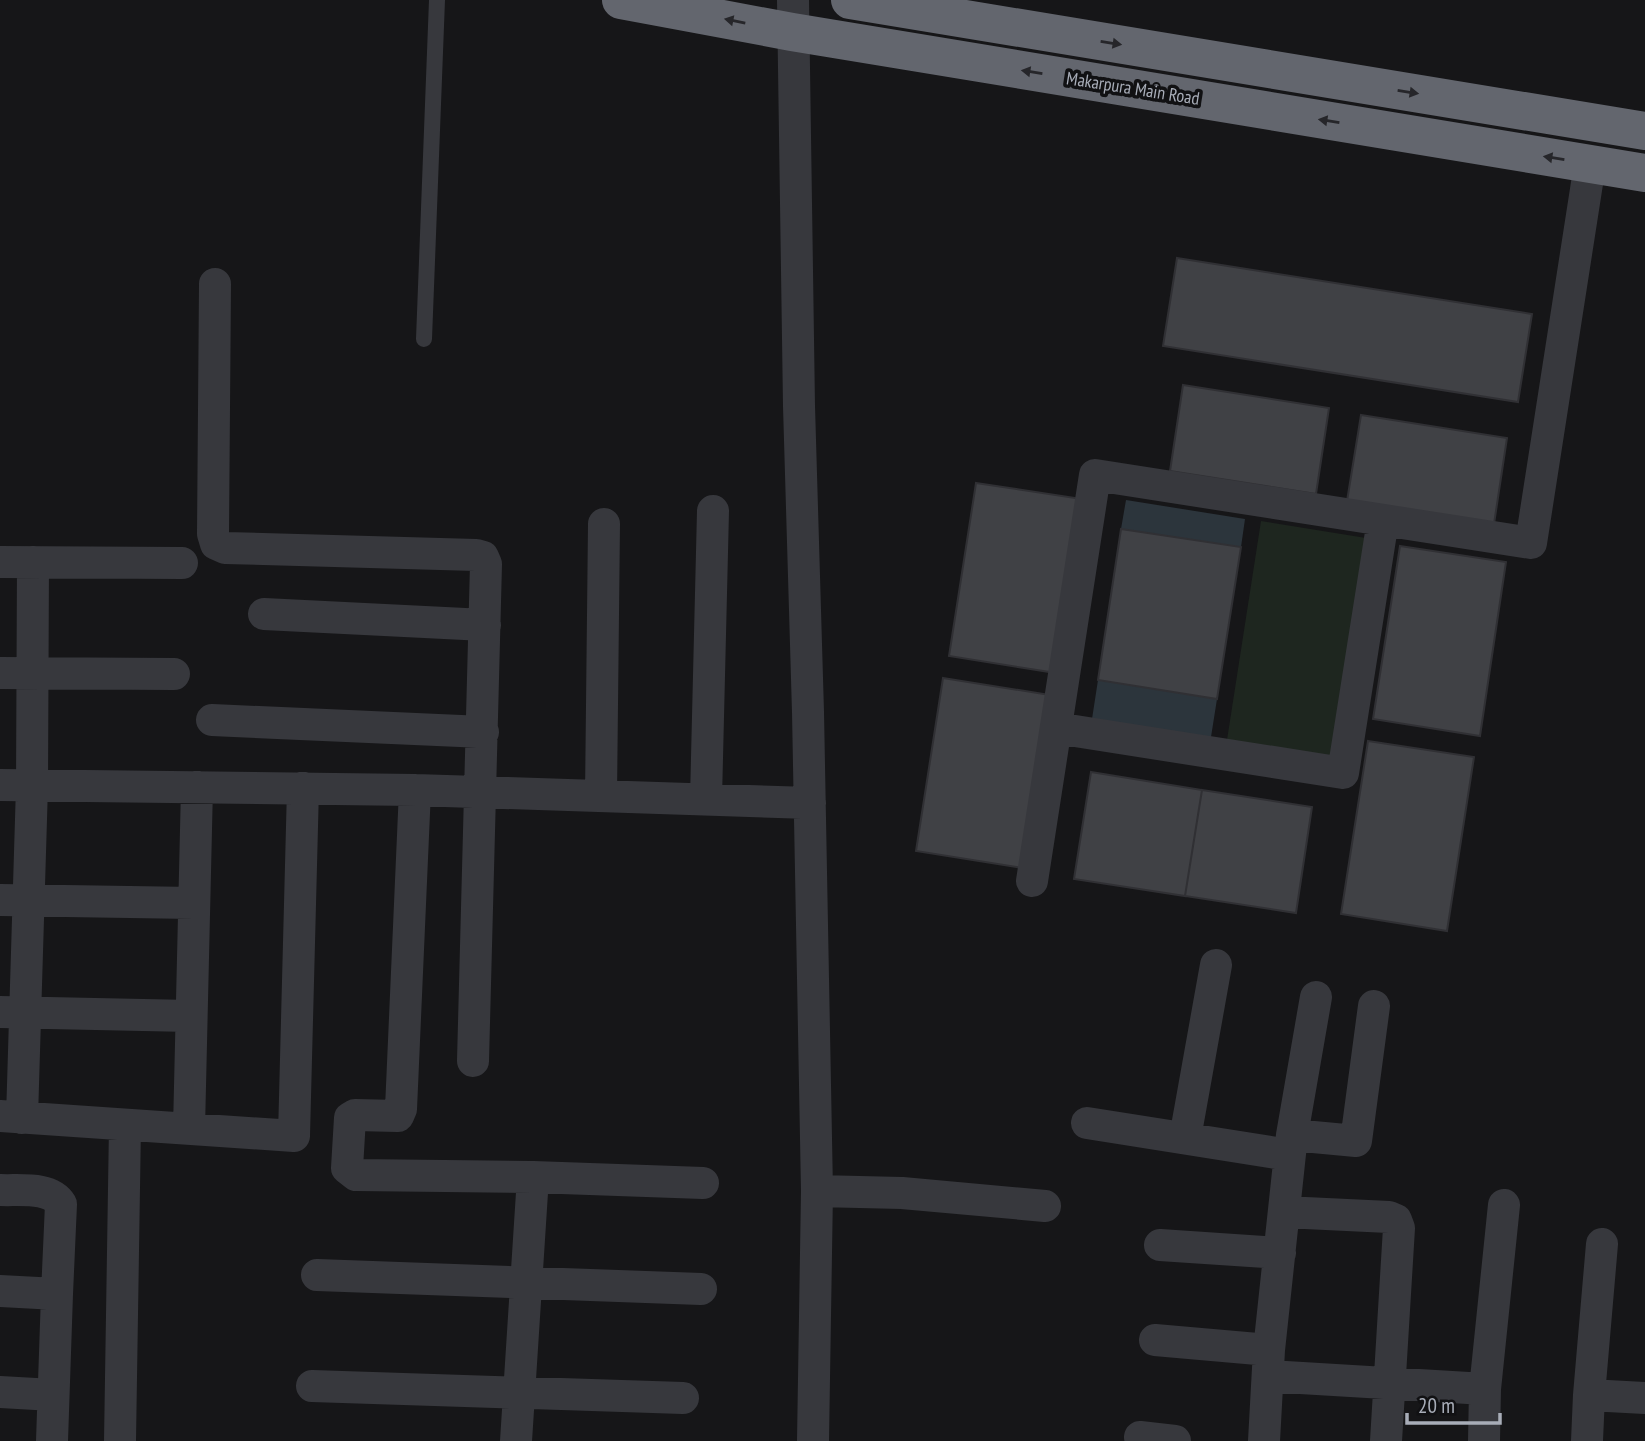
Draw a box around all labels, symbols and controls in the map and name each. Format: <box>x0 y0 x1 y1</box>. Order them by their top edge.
one-way arrow <box>724 16 746 27</box>
one-way arrow <box>1100 38 1122 49</box>
one-way arrow <box>1021 66 1043 77</box>
street label: Makarpura Main Road <box>1065 66 1201 110</box>
one-way arrow <box>1397 87 1419 98</box>
one-way arrow <box>1318 115 1340 126</box>
one-way arrow <box>1542 152 1564 163</box>
scale bar <box>1407 1382 1500 1426</box>
text: 20 m <box>1418 1392 1455 1419</box>

